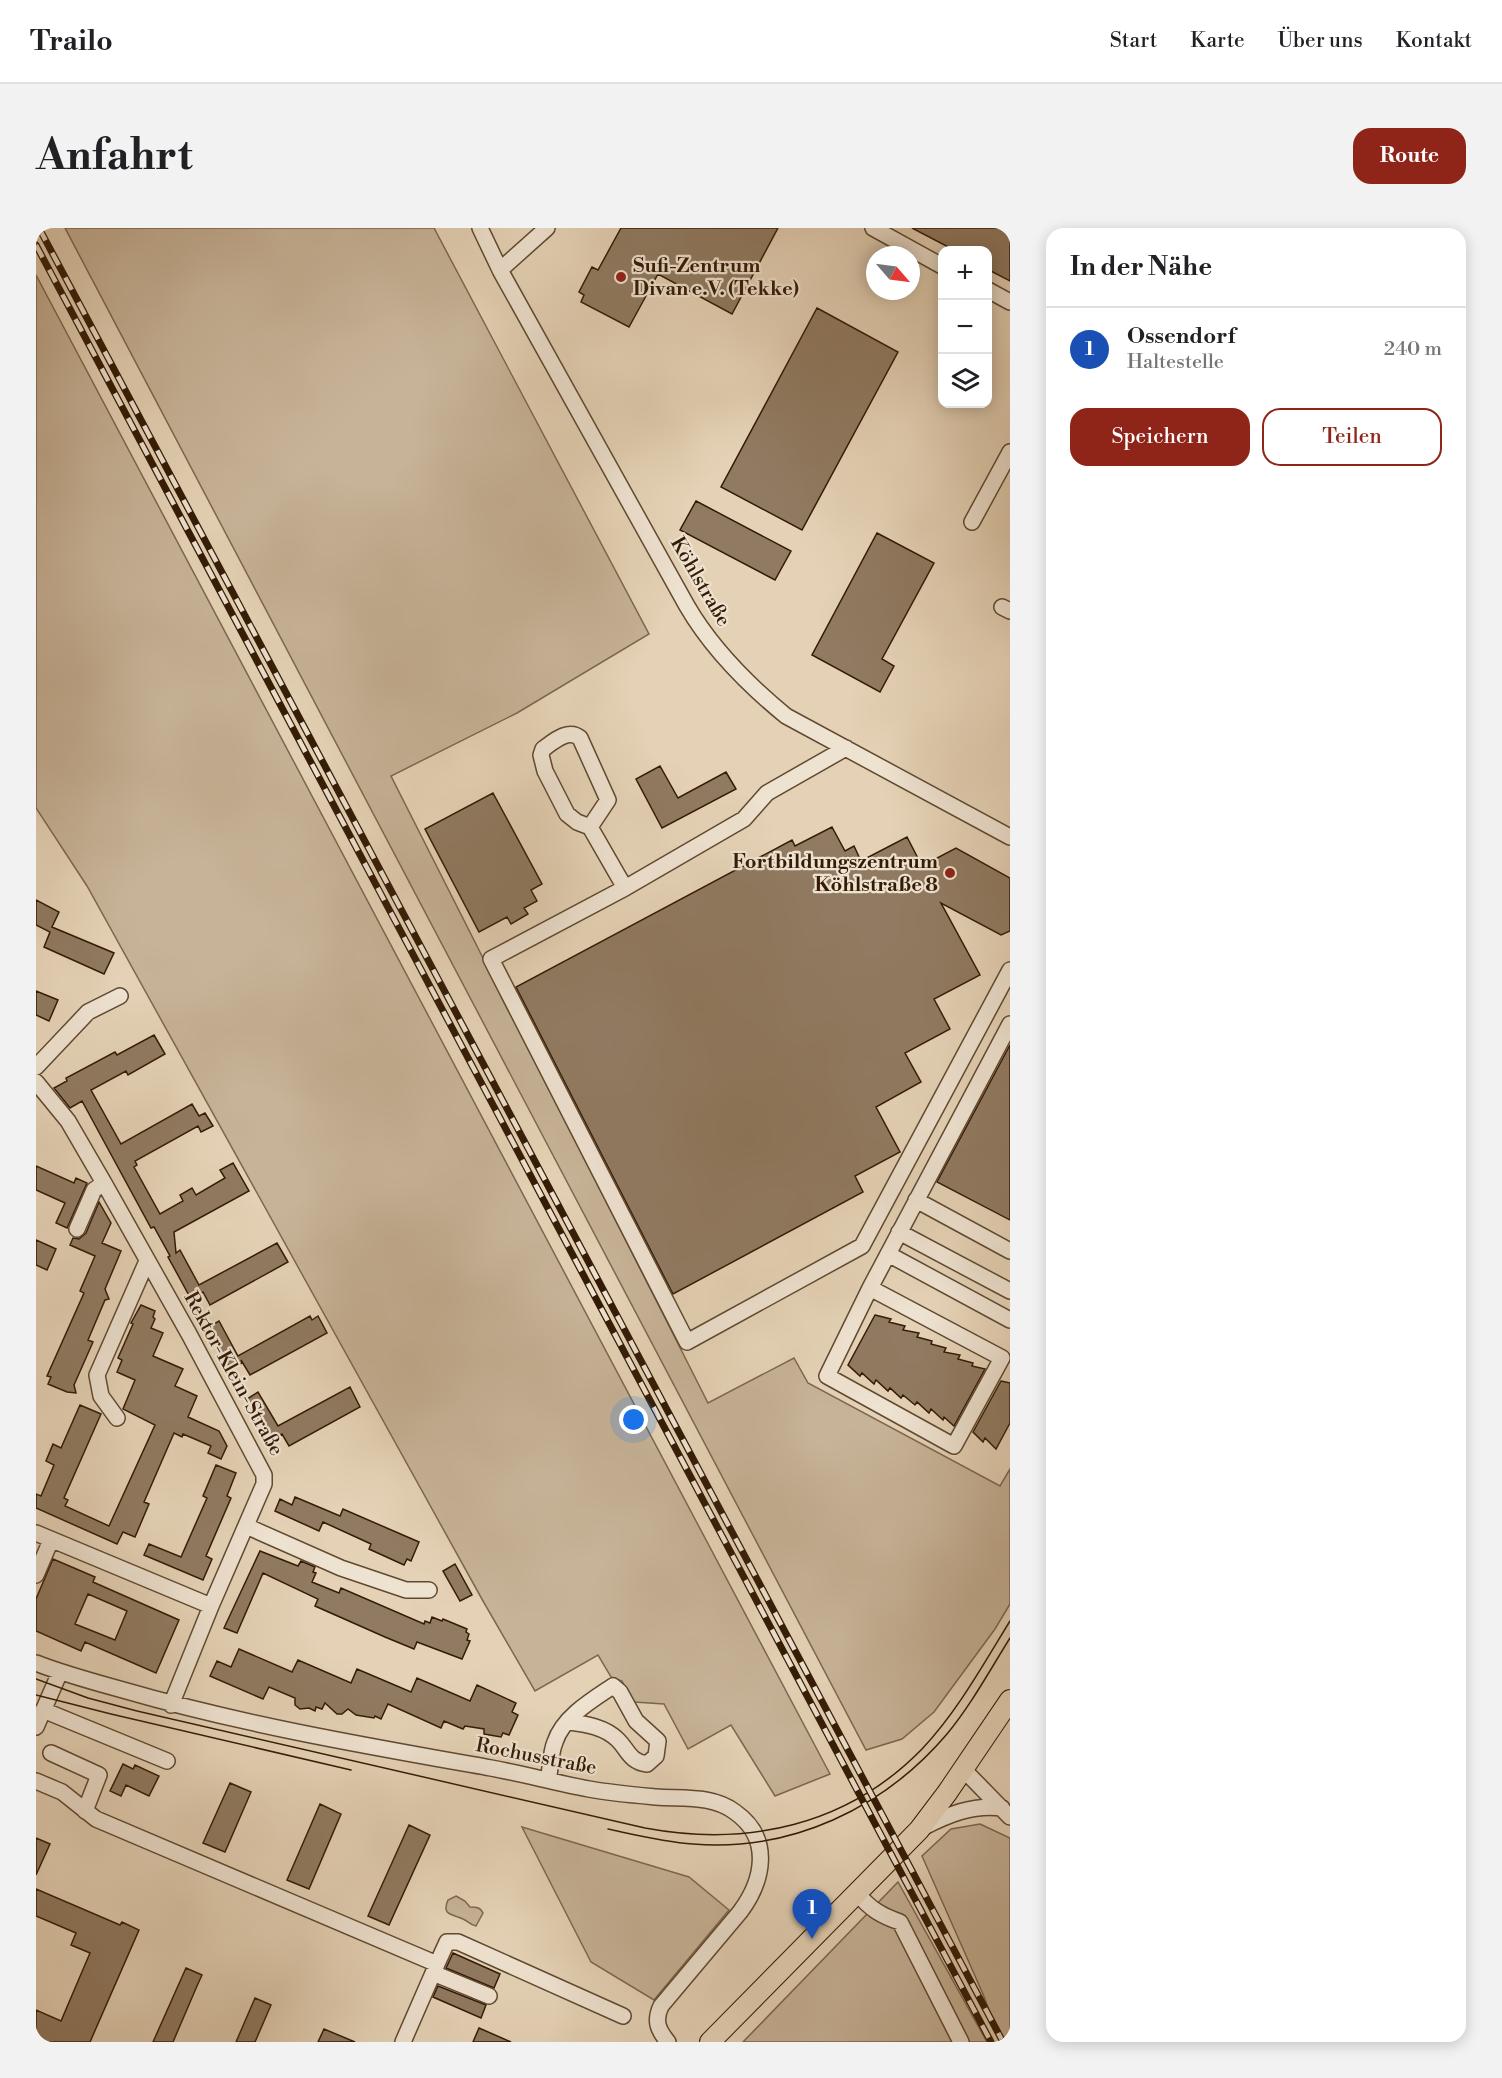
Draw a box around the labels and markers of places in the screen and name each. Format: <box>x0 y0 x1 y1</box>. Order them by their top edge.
place label: Sufi-Zentrum Divan e.V. (Tekke) <box>633 254 799 302</box>
marker: Sufi-Zentrum Divan e.V. (Tekke) <box>614 270 628 284</box>
place label: Fortbildungszentrum Köhlstraße 8 <box>732 850 938 898</box>
marker: Fortbildungszentrum Köhlstraße 8 <box>943 866 957 880</box>
pin: 1 <box>792 1890 832 1939</box>

